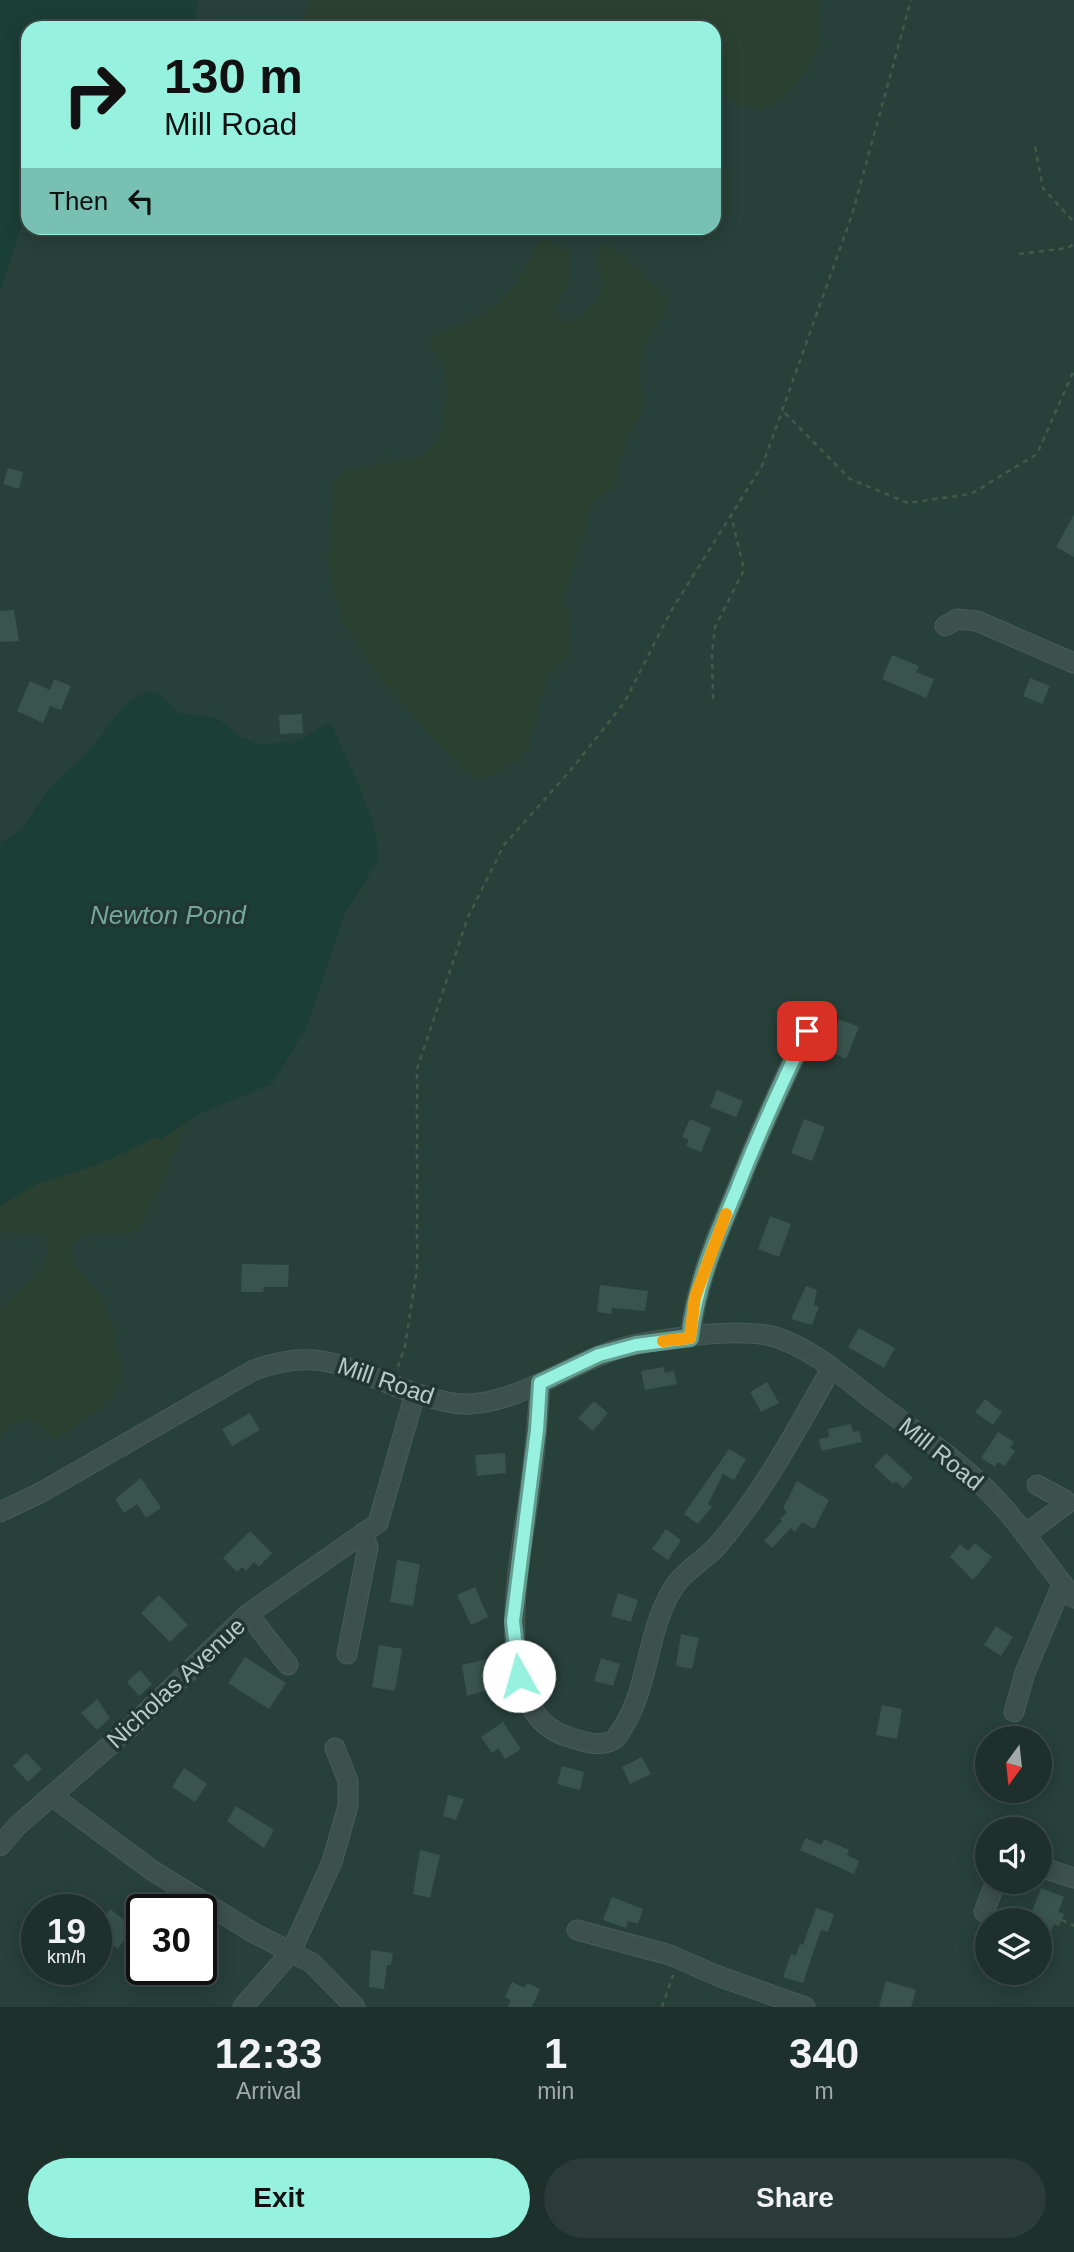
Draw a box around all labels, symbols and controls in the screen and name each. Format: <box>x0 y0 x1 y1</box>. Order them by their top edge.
icon: right <box>49 49 140 140</box>
text: 130 m <box>164 49 303 103</box>
text: Mill Road <box>164 106 297 142</box>
icon: left <box>122 182 160 220</box>
text: Then <box>49 186 108 216</box>
water label: Newton Pond <box>90 900 248 930</box>
pin <box>777 1001 837 1061</box>
icon: arrive <box>788 1012 826 1050</box>
street label: Mill Road <box>334 1351 438 1410</box>
street label: Mill Road <box>894 1412 989 1496</box>
street label: Nicholas Avenue <box>101 1612 250 1753</box>
position arrow <box>482 1639 556 1713</box>
north arrow <box>975 1726 1052 1802</box>
map controls <box>975 1726 1052 1985</box>
button: sound <box>975 1817 1052 1894</box>
speed limit sign: 30 <box>126 1894 217 1985</box>
button: layers <box>975 1908 1052 1985</box>
text: 19 <box>47 1911 86 1950</box>
text: km/h <box>47 1947 86 1967</box>
text: 12:33 <box>215 2030 322 2077</box>
text: 1 <box>544 2030 567 2077</box>
text: 340 <box>789 2030 859 2077</box>
text: Arrival <box>236 2078 301 2104</box>
text: min <box>537 2078 574 2104</box>
text: m <box>815 2078 834 2104</box>
button: Exit <box>28 2158 530 2238</box>
button: Share <box>544 2158 1046 2238</box>

